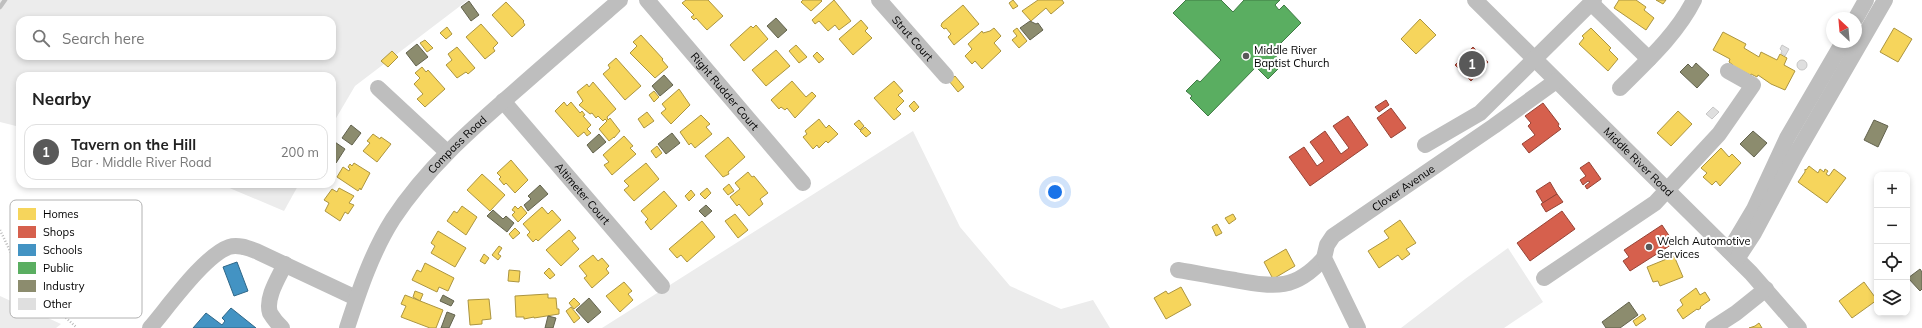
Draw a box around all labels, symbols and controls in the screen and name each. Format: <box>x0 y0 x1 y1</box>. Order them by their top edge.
north arrow <box>1826 12 1862 48</box>
street label: Strut Court <box>889 13 936 64</box>
search box <box>16 16 336 60</box>
icon: search <box>30 27 52 49</box>
text: Search here <box>62 29 144 48</box>
place label: Middle River Baptist Church <box>1254 43 1329 70</box>
street label: Right Rudder Court <box>688 49 762 133</box>
pin: 1 <box>1459 49 1485 79</box>
marker: Middle River Baptist Church <box>1241 51 1251 61</box>
text: Nearby <box>32 88 91 109</box>
street label: Compass Road <box>425 113 489 176</box>
street label: Middle River Road <box>1601 124 1676 199</box>
text: Tavern on the Hill <box>71 135 196 154</box>
text: 1 <box>42 144 50 160</box>
text: 200 m <box>281 144 319 160</box>
text: Bar · Middle River Road <box>71 154 212 170</box>
street label: Altimeter Court <box>552 160 613 228</box>
street label: Clover Avenue <box>1369 162 1437 214</box>
map controls <box>1874 172 1910 316</box>
button: + <box>1874 172 1910 208</box>
your location <box>1045 182 1065 202</box>
legend <box>10 200 142 318</box>
text: Homes <box>43 207 79 221</box>
button: − <box>1874 208 1910 244</box>
text: Shops <box>43 225 75 239</box>
place label: Welch Automotive Services <box>1657 234 1751 261</box>
marker: Welch Automotive Services <box>1644 242 1654 252</box>
text: Schools <box>43 243 82 257</box>
button: locate <box>1874 244 1910 280</box>
text: Public <box>43 261 74 275</box>
text: Industry <box>43 279 85 293</box>
button: layers <box>1874 280 1910 316</box>
text: Other <box>43 297 72 311</box>

